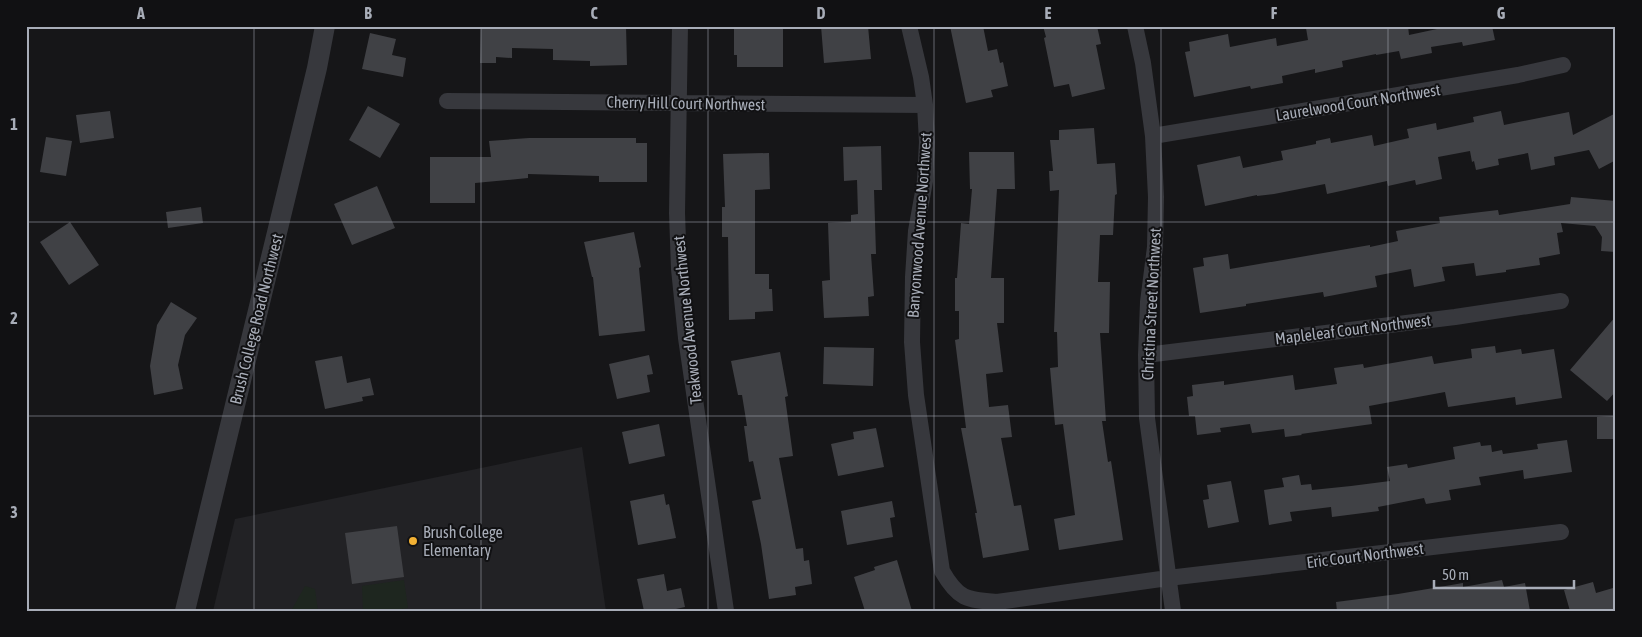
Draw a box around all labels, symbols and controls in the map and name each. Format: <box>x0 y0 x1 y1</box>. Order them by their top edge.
text: A <box>136 4 145 22</box>
text: B <box>364 4 372 22</box>
text: C <box>590 4 598 22</box>
text: D <box>817 4 826 22</box>
text: E <box>1045 4 1052 22</box>
text: F <box>1271 4 1278 22</box>
text: G <box>1497 4 1506 22</box>
street label: Laurelwood Court Northwest <box>1274 80 1442 124</box>
street label: Cherry Hill Court Northwest <box>606 93 766 114</box>
text: 1 <box>10 115 18 133</box>
street label: Banyonwood Avenue Northwest <box>904 131 935 318</box>
street label: Christina Street Northwest <box>1138 227 1164 381</box>
street label: Brush College Road Northwest <box>226 231 287 407</box>
street label: Teakwood Avenue Northwest <box>669 234 705 405</box>
text: 2 <box>10 309 18 327</box>
street label: Mapleleaf Court Northwest <box>1274 310 1433 348</box>
text: 3 <box>10 503 18 521</box>
place label: Brush College Elementary <box>423 523 503 560</box>
marker: Brush College Elementary <box>407 535 419 547</box>
street label: Eric Court Northwest <box>1305 539 1425 571</box>
scale bar <box>1434 557 1574 589</box>
text: 50 m <box>1442 566 1469 583</box>

